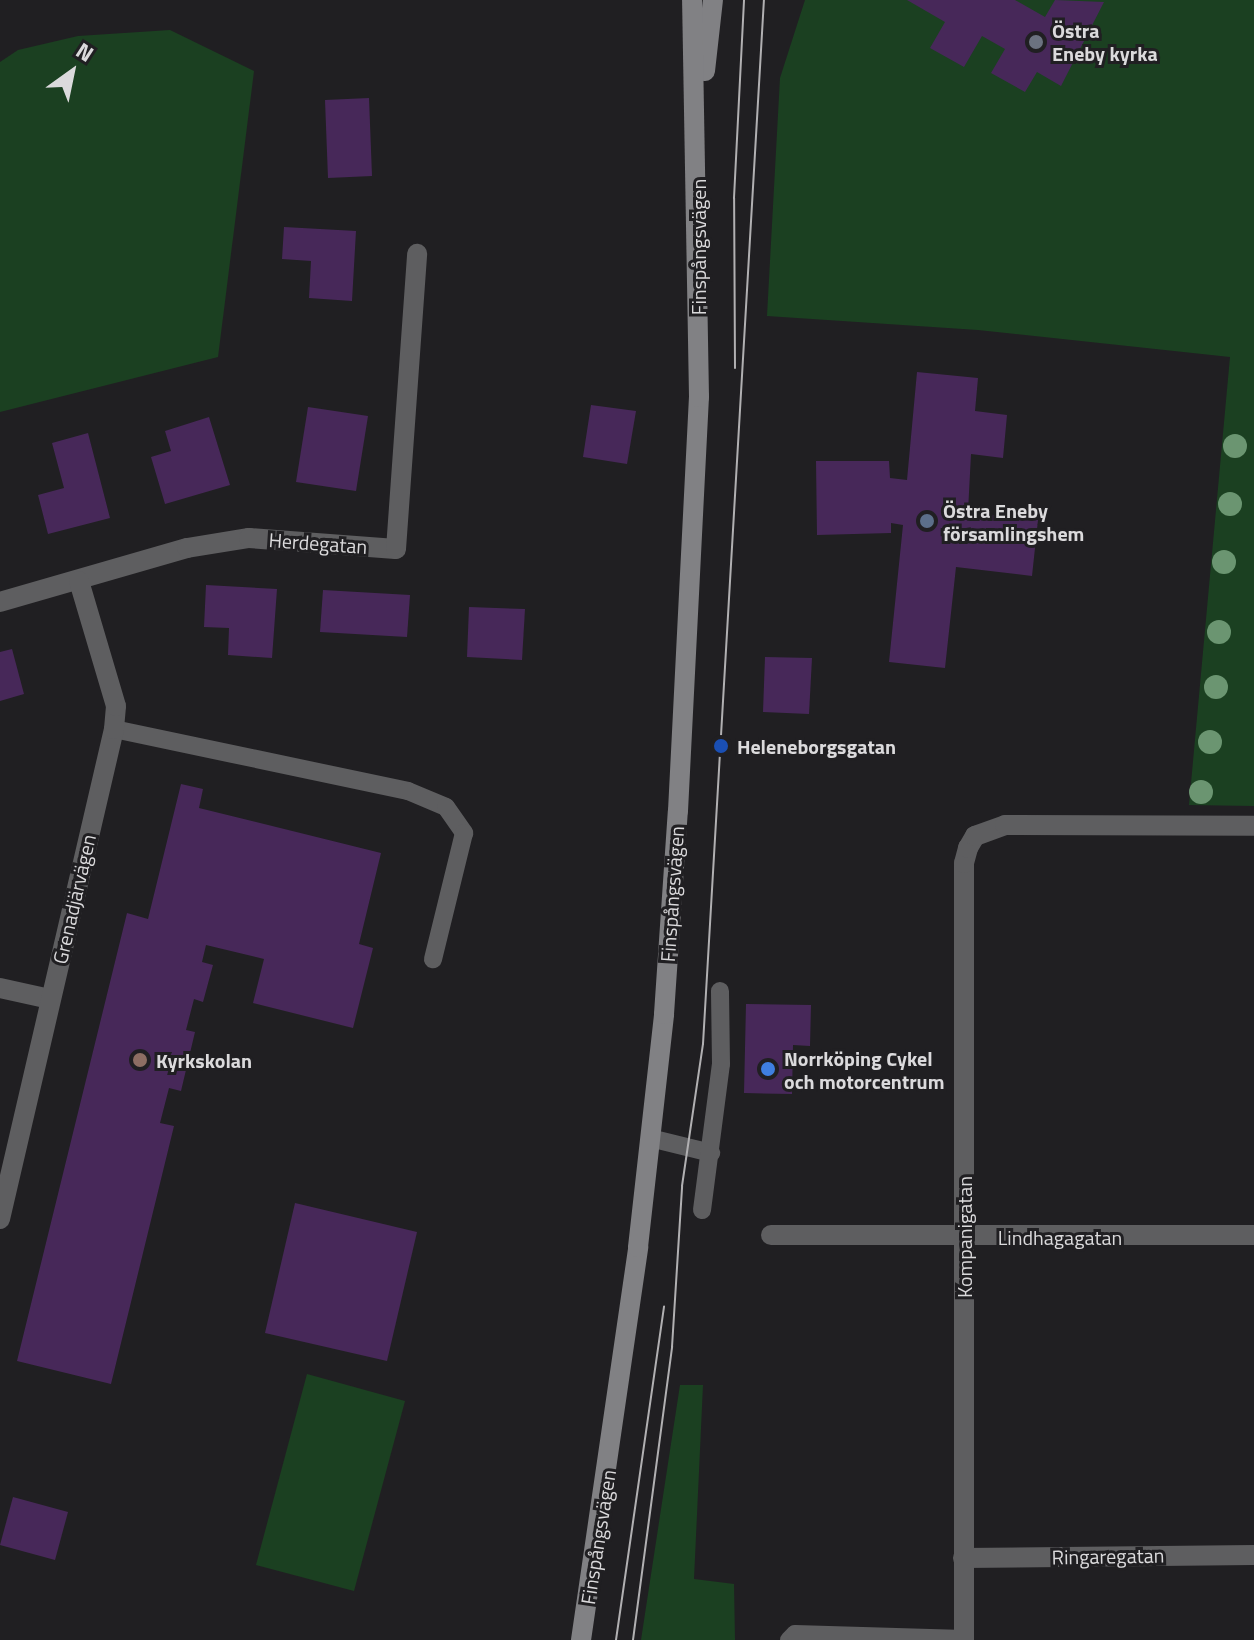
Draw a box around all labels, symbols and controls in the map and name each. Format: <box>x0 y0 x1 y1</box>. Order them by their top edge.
place label: Östra Eneby kyrka <box>1052 18 1158 65</box>
north arrow <box>32 32 112 112</box>
text: N <box>69 33 101 70</box>
marker: Östra Eneby kyrka <box>1027 33 1045 51</box>
street label: Finspångsvägen <box>686 179 710 315</box>
place label: Östra Eneby församlingshem <box>943 498 1084 545</box>
marker: Östra Eneby församlingshem <box>918 512 936 530</box>
street label: Herdegatan <box>268 528 368 558</box>
place label: Heleneborgsgatan <box>737 734 896 758</box>
marker: Heleneborgsgatan <box>712 737 730 755</box>
street label: Finspångsvägen <box>655 825 689 963</box>
street label: Grenadjärvägen <box>47 832 101 966</box>
place label: Norrköping Cykel och motorcentrum <box>784 1046 944 1093</box>
place label: Kyrkskolan <box>156 1048 252 1072</box>
marker: Kyrkskolan <box>131 1051 149 1069</box>
marker: Norrköping Cykel och motorcentrum <box>759 1060 777 1078</box>
street label: Kompanigatan <box>952 1176 976 1298</box>
street label: Lindhagagatan <box>998 1225 1122 1249</box>
street label: Finspångsvägen <box>575 1468 621 1606</box>
street label: Ringaregatan <box>1051 1543 1165 1569</box>

